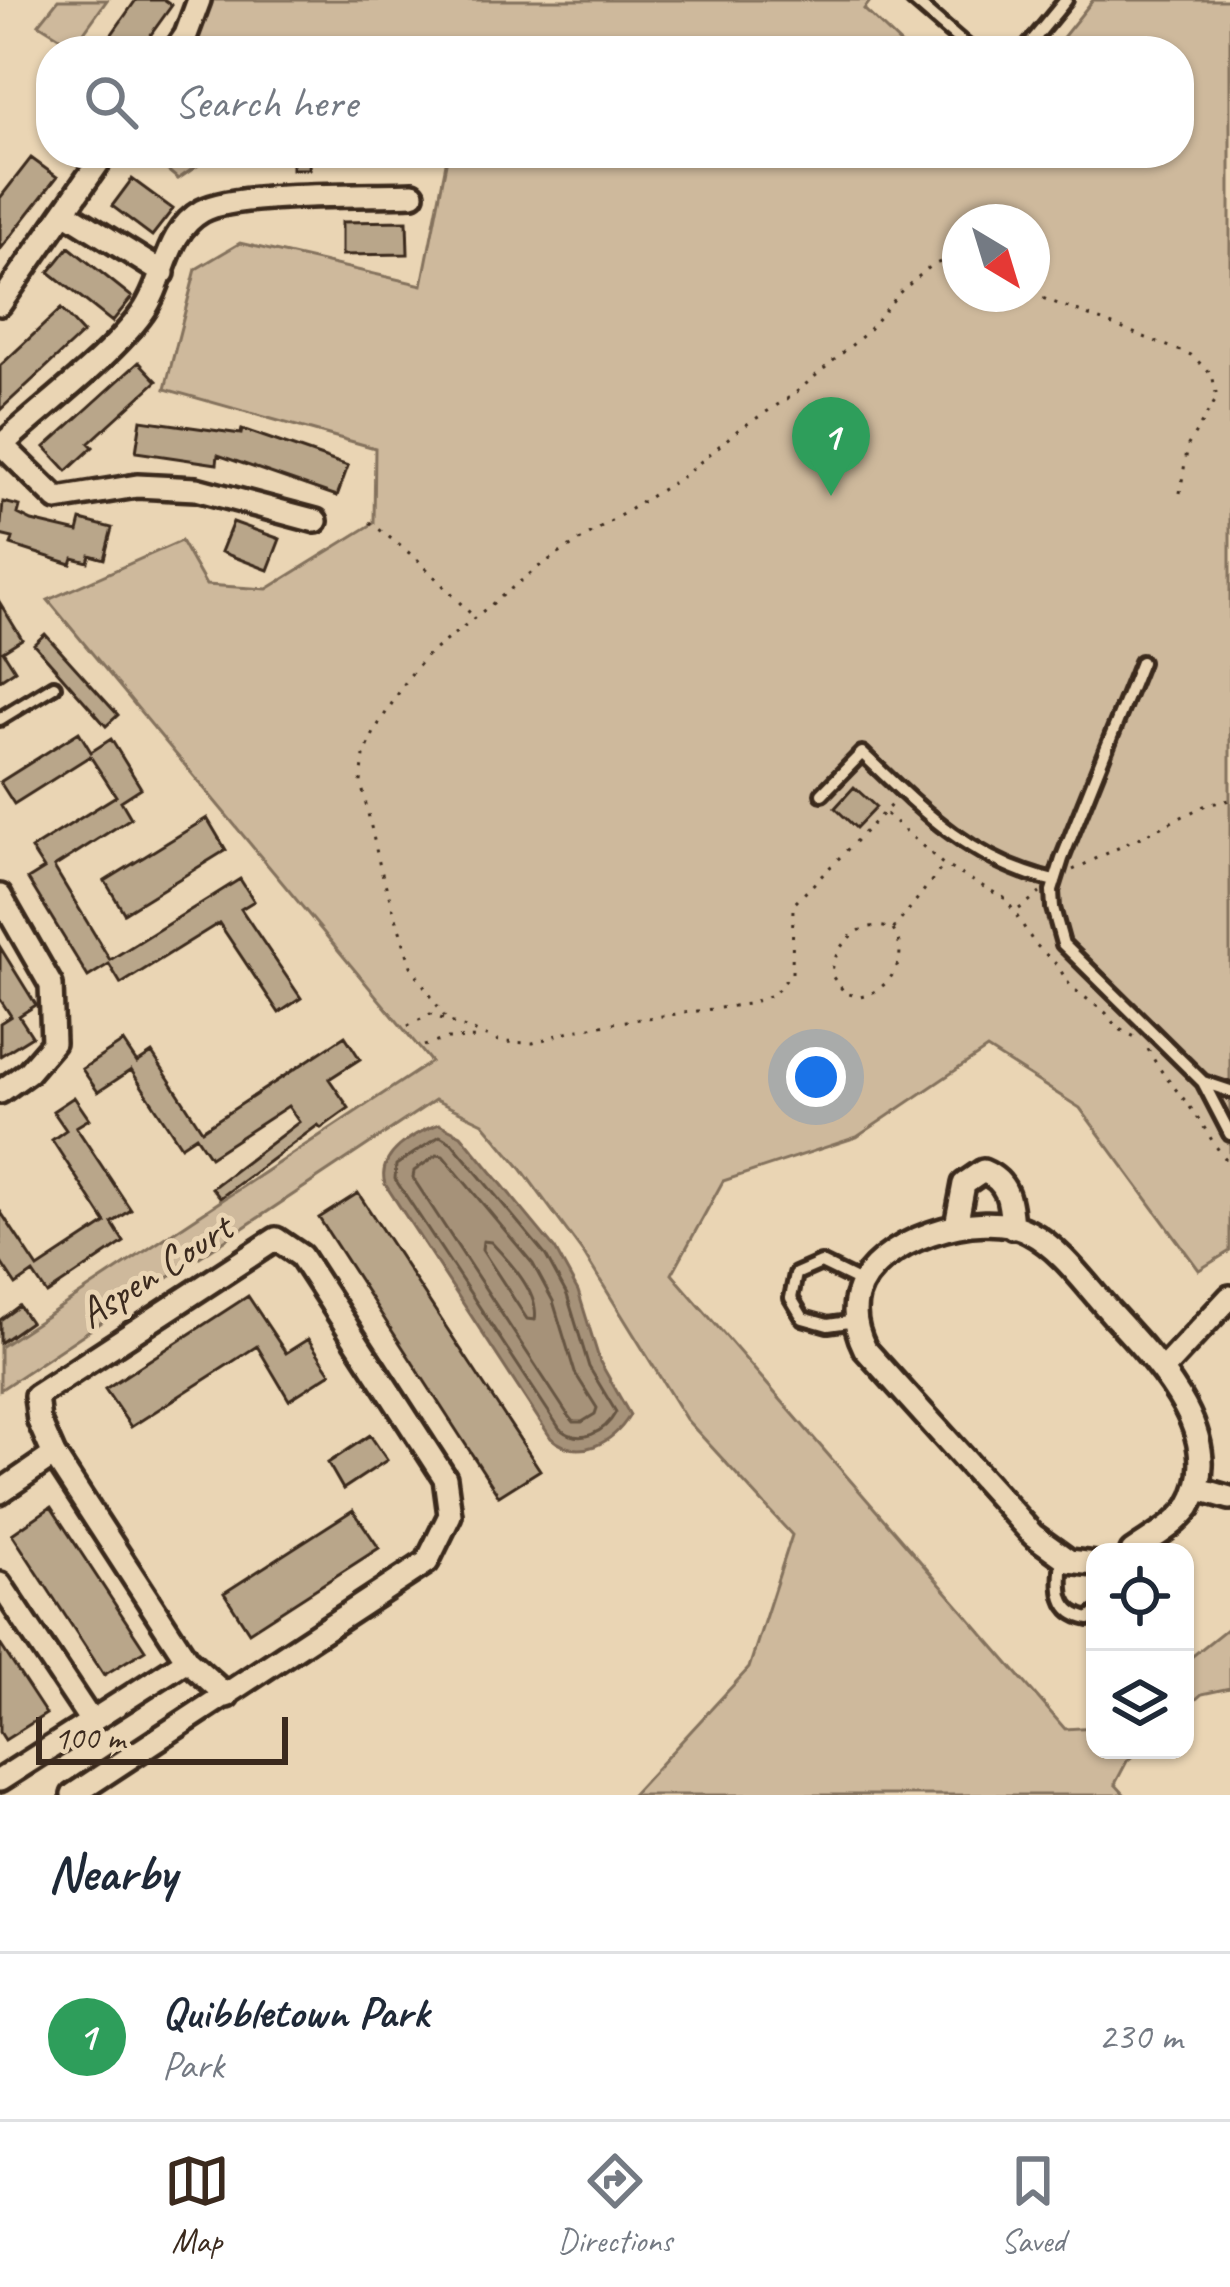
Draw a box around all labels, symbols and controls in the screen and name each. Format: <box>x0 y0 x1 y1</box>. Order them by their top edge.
search box <box>36 36 1194 168</box>
icon: search <box>78 69 144 135</box>
text: Search here <box>174 74 357 131</box>
north arrow <box>942 204 1050 312</box>
pin: 1 <box>792 397 870 496</box>
your location <box>786 1047 846 1107</box>
street label: Aspen Court <box>68 1199 245 1340</box>
map controls <box>1086 1543 1194 1759</box>
button: locate <box>1086 1543 1194 1651</box>
button: layers <box>1086 1651 1194 1759</box>
scale bar <box>36 1711 288 1764</box>
text: 100 m <box>54 1717 125 1759</box>
text: Nearby <box>48 1841 176 1905</box>
text: Quibbletown Park <box>162 1984 429 2041</box>
text: 1 <box>78 2012 96 2061</box>
text: 230 m <box>1098 2012 1182 2061</box>
text: Park <box>162 2041 224 2090</box>
tab: Map <box>164 2148 230 2262</box>
tab: Directions <box>558 2148 672 2262</box>
tab: Saved <box>1000 2148 1066 2262</box>

